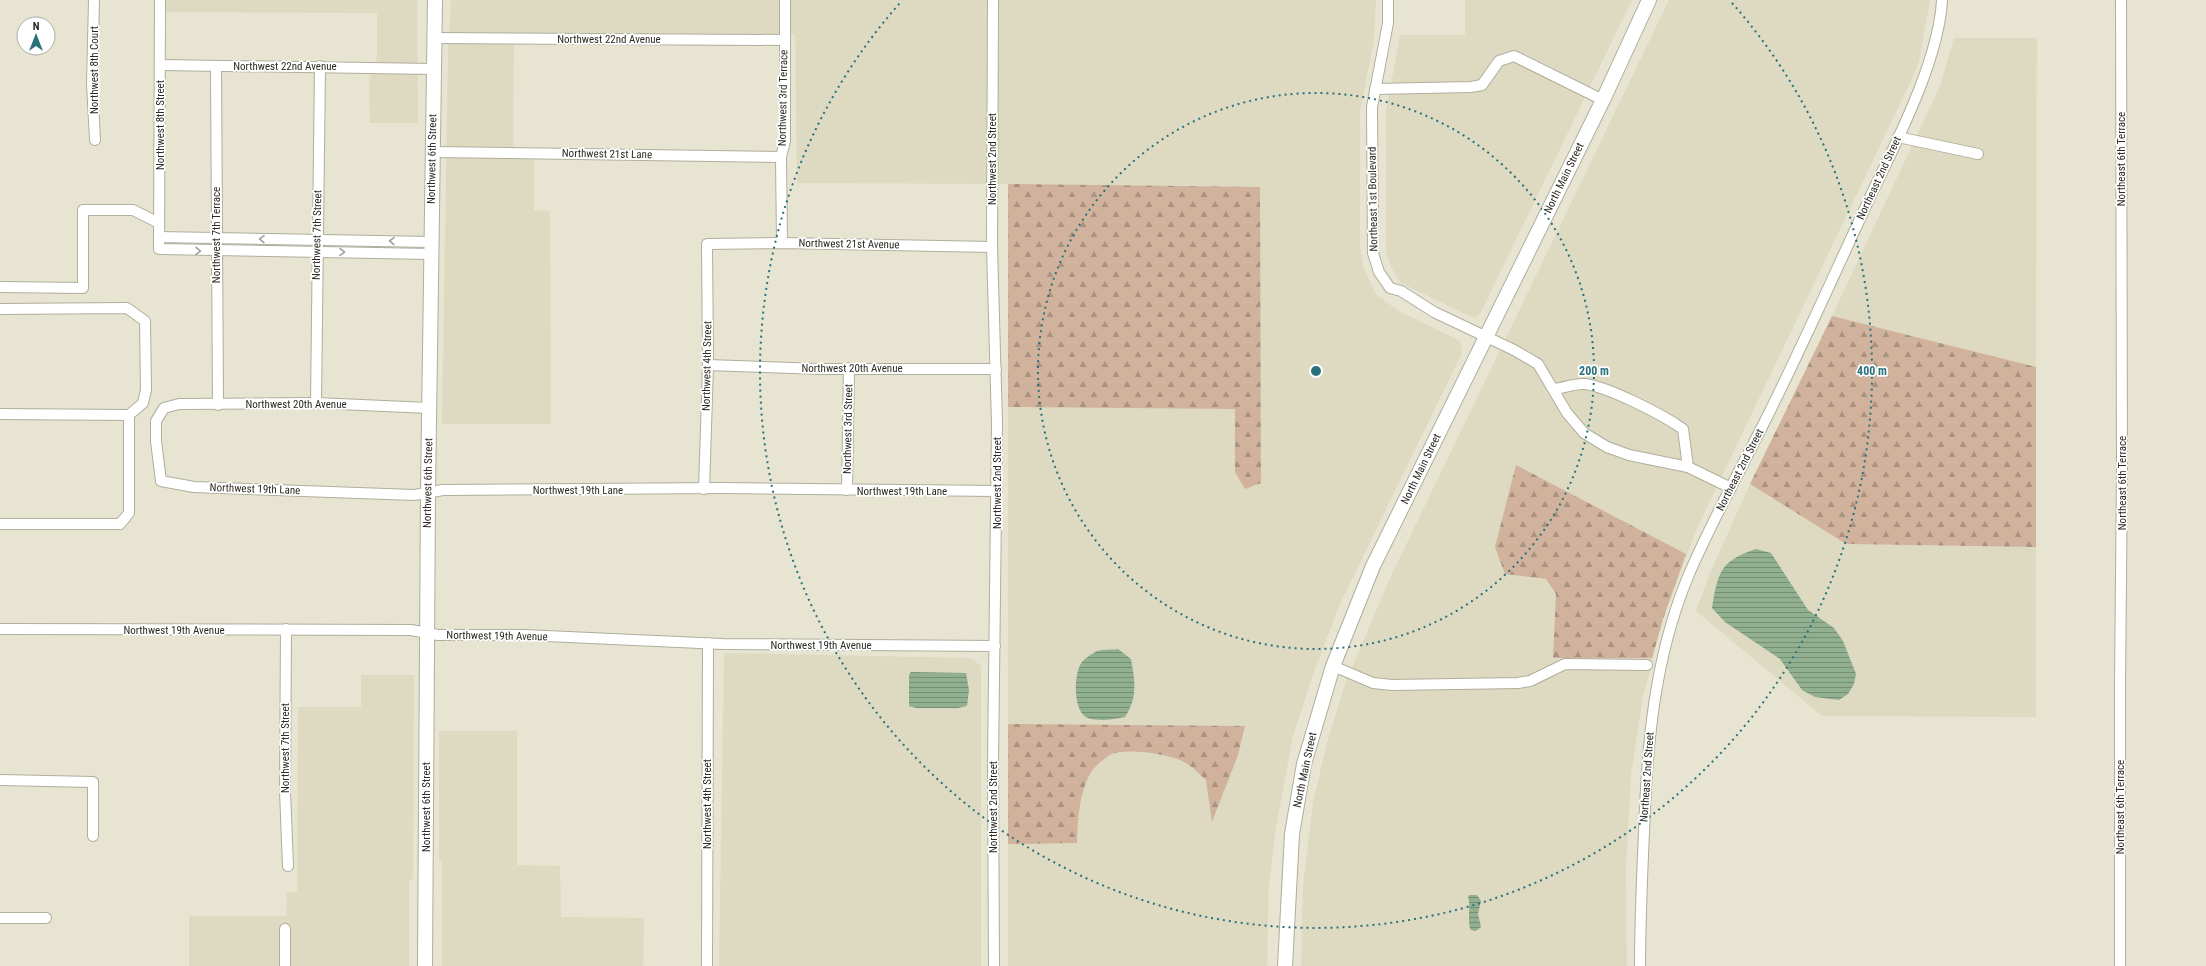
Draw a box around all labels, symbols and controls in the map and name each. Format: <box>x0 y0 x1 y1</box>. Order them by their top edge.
north arrow <box>16 16 56 56</box>
text: N <box>33 20 40 33</box>
street label: Northwest 8th Court <box>88 26 101 114</box>
street label: Northwest 22nd Avenue <box>557 33 661 46</box>
street label: Northwest 3rd Terrace <box>776 50 790 146</box>
street label: Northwest 22nd Avenue <box>233 60 337 73</box>
street label: Northwest 8th Street <box>154 80 167 170</box>
street label: Northeast 6th Terrace <box>2115 112 2128 206</box>
street label: Northwest 2nd Street <box>986 113 999 205</box>
street label: Northwest 6th Street <box>425 114 439 204</box>
street label: Northeast 2nd Street <box>1854 134 1904 222</box>
street label: North Main Street <box>1541 141 1587 215</box>
street label: Northeast 1st Boulevard <box>1366 146 1380 252</box>
street label: Northwest 21st Lane <box>562 147 652 161</box>
street label: Northwest 7th Terrace <box>210 187 223 283</box>
street label: Northwest 7th Street <box>310 190 324 280</box>
one-way arrow <box>259 235 265 243</box>
one-way arrow <box>389 237 395 245</box>
street label: Northwest 21st Avenue <box>798 237 900 251</box>
one-way arrow <box>195 247 201 255</box>
one-way arrow <box>339 248 345 256</box>
street label: Northwest 4th Street <box>700 321 714 411</box>
street label: Northwest 20th Avenue <box>801 362 903 375</box>
centre of rings <box>1309 364 1323 378</box>
text: 200 m <box>1579 364 1609 378</box>
text: 400 m <box>1857 364 1887 378</box>
street label: Northwest 3rd Street <box>841 384 855 474</box>
street label: Northwest 20th Avenue <box>245 398 347 411</box>
street label: Northeast 2nd Street <box>1714 427 1766 513</box>
street label: North Main Street <box>1398 432 1444 506</box>
street label: Northeast 6th Terrace <box>2116 436 2129 530</box>
street label: Northwest 2nd Street <box>991 437 1004 529</box>
street label: Northwest 6th Street <box>421 438 435 528</box>
street label: Northwest 19th Lane <box>210 481 300 497</box>
street label: Northwest 19th Lane <box>533 484 623 497</box>
street label: Northwest 19th Lane <box>857 485 947 498</box>
street label: Northwest 19th Avenue <box>123 624 225 637</box>
street label: Northwest 19th Avenue <box>446 629 548 643</box>
street label: Northwest 19th Avenue <box>770 639 872 652</box>
street label: Northwest 7th Street <box>279 703 292 793</box>
street label: North Main Street <box>1291 731 1319 809</box>
street label: Northeast 2nd Street <box>1637 732 1657 822</box>
street label: Northwest 4th Street <box>701 759 714 849</box>
street label: Northeast 6th Terrace <box>2114 760 2127 854</box>
street label: Northwest 2nd Street <box>987 761 1000 853</box>
street label: Northwest 6th Street <box>420 762 433 852</box>

